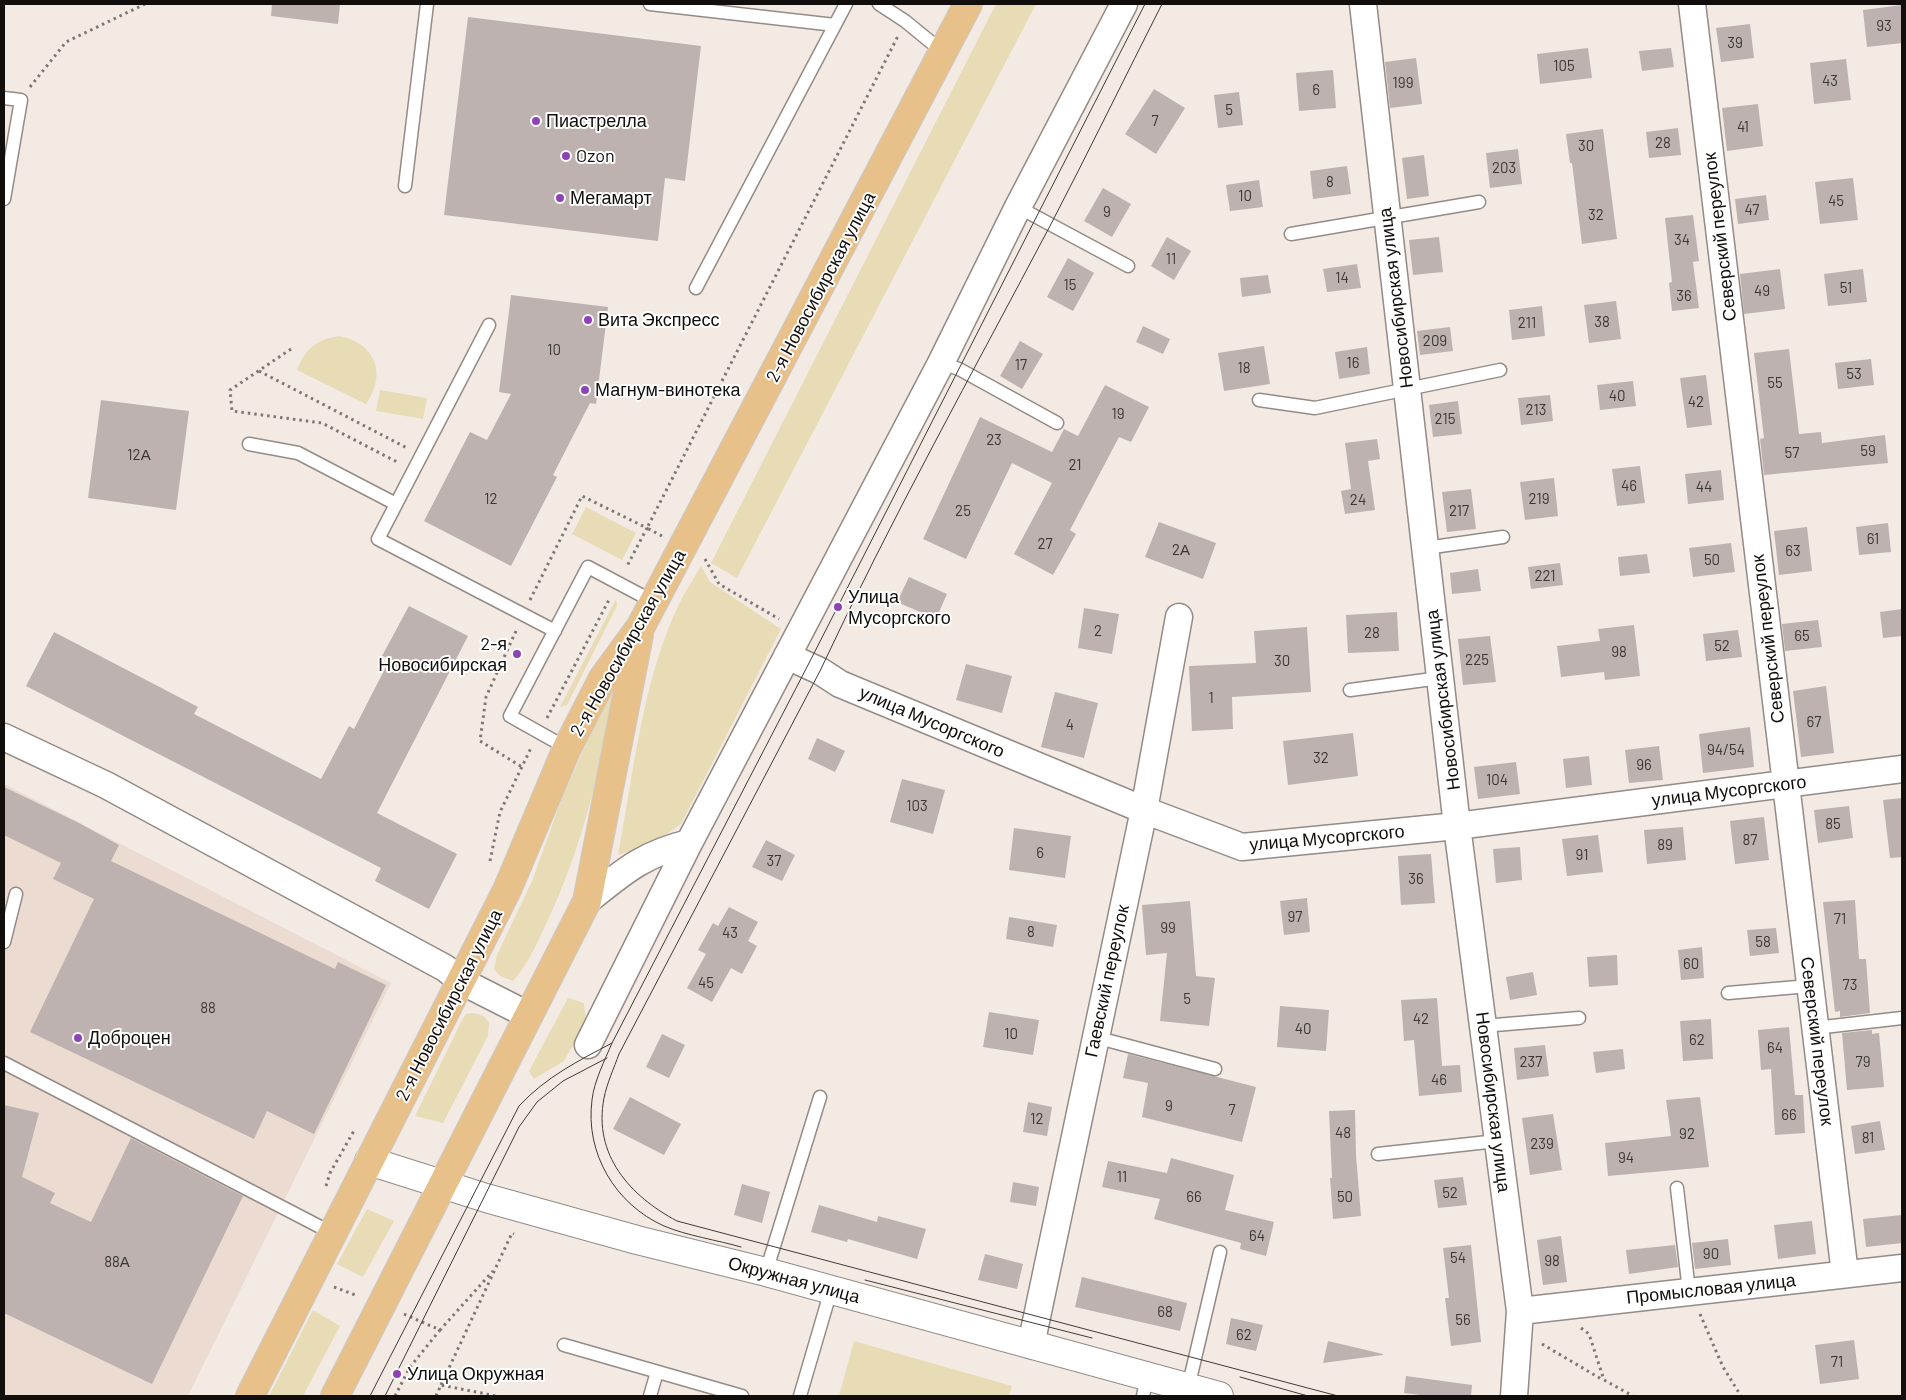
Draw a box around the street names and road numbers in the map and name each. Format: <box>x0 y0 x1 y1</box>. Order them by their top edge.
street label: Северский переулок <box>1699 151 1741 323</box>
street label: 2-я Новосибирская улица <box>762 188 880 386</box>
street label: Новосибирская улица <box>1374 206 1418 390</box>
street label: 2-я Новосибирская улица <box>566 546 690 740</box>
street label: Северский переулок <box>1747 553 1789 725</box>
street label: Новосибирская улица <box>1421 608 1465 792</box>
street label: улица Мусоргского <box>856 682 1008 762</box>
street label: улица Мусоргского <box>1650 771 1808 811</box>
street label: улица Мусоргского <box>1248 820 1406 856</box>
street label: Гаевский переулок <box>1080 903 1134 1059</box>
street label: 2-я Новосибирская улица <box>391 906 507 1104</box>
street label: Северский переулок <box>1796 955 1838 1127</box>
street label: Новосибирская улица <box>1471 1010 1515 1194</box>
street label: Окружная улица <box>726 1252 862 1308</box>
street label: Промысловая улица <box>1625 1269 1797 1309</box>

